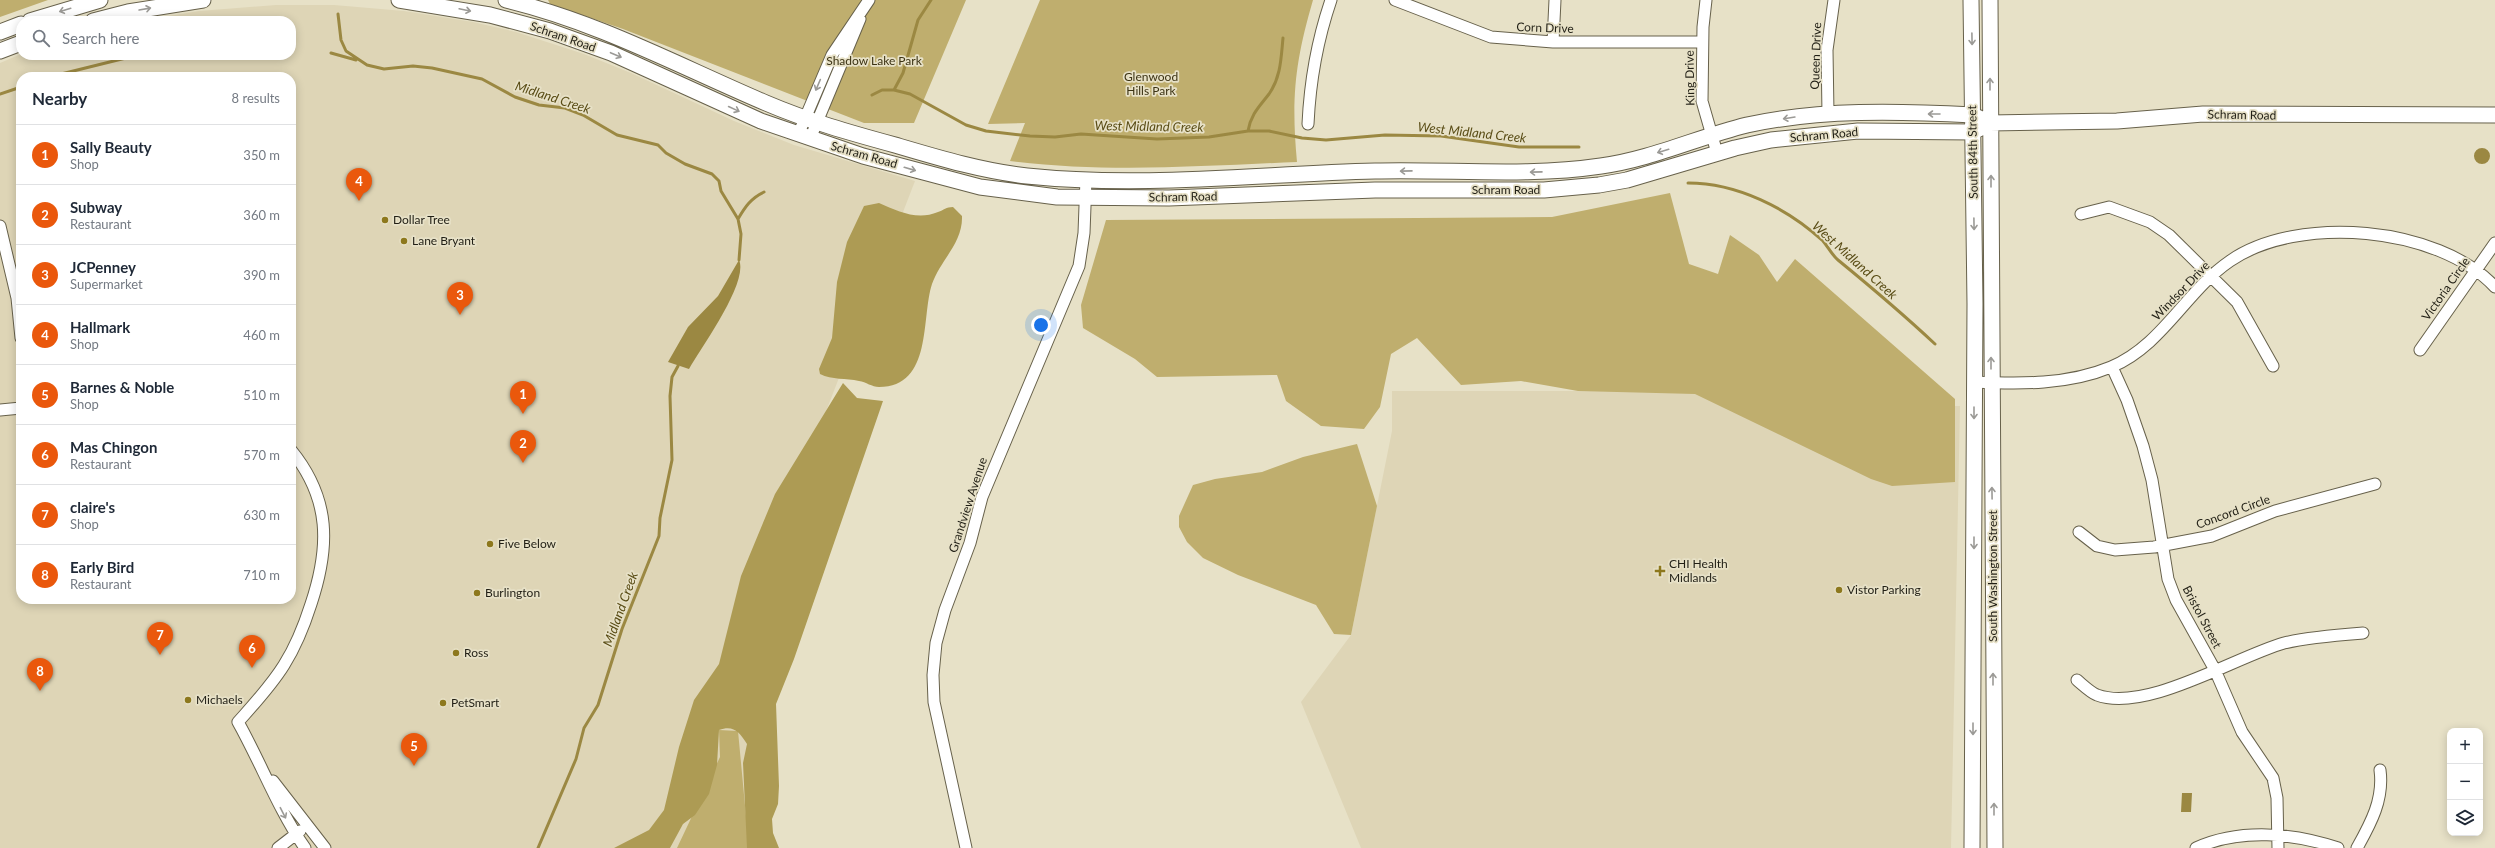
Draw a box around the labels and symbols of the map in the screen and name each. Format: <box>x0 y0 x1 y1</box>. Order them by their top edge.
one-way arrow <box>138 5 151 13</box>
one-way arrow <box>59 6 71 14</box>
one-way arrow <box>458 7 471 15</box>
street label: Schram Road <box>528 18 598 55</box>
street label: Corn Drive <box>1516 19 1574 36</box>
street label: Queen Drive <box>1807 22 1824 90</box>
one-way arrow <box>1968 32 1976 45</box>
street label: King Drive <box>1682 50 1697 106</box>
one-way arrow <box>609 52 621 60</box>
park label: Shadow Lake Park <box>826 53 923 68</box>
park label: Glenwood Hills Park <box>1124 69 1178 98</box>
water label: Midland Creek <box>513 77 593 117</box>
one-way arrow <box>1986 78 1994 91</box>
one-way arrow <box>814 79 821 91</box>
street label: South 84th Street <box>1964 104 1981 199</box>
one-way arrow <box>728 106 740 113</box>
street label: Schram Road <box>2208 106 2276 123</box>
one-way arrow <box>1928 110 1941 118</box>
one-way arrow <box>1783 114 1796 122</box>
water label: West Midland Creek <box>1094 117 1204 135</box>
water label: West Midland Creek <box>1417 118 1528 146</box>
street label: Schram Road <box>1789 124 1859 145</box>
street label: Schram Road <box>829 138 899 171</box>
one-way arrow <box>1657 148 1670 155</box>
one-way arrow <box>903 166 916 173</box>
one-way arrow <box>1400 167 1413 175</box>
pin: 4 <box>346 168 372 201</box>
one-way arrow <box>1530 168 1543 175</box>
one-way arrow <box>1987 175 1995 188</box>
street label: Schram Road <box>1472 182 1540 197</box>
street label: Schram Road <box>1149 188 1217 205</box>
place label: Dollar Tree <box>393 212 450 227</box>
marker: Dollar Tree <box>380 215 390 225</box>
one-way arrow <box>1970 217 1978 230</box>
water label: West Midland Creek <box>1809 218 1901 303</box>
place label: Lane Bryant <box>412 233 476 248</box>
marker: Lane Bryant <box>399 236 409 246</box>
street label: Victoria Circle <box>2418 254 2473 323</box>
street label: Windsor Drive <box>2149 258 2213 323</box>
pin: 3 <box>447 282 473 315</box>
your location <box>1031 315 1051 335</box>
one-way arrow <box>1987 357 1995 370</box>
pin: 1 <box>510 381 536 414</box>
one-way arrow <box>1970 406 1978 419</box>
pin: 2 <box>510 430 536 463</box>
street label: Grandview Avenue <box>945 455 990 554</box>
one-way arrow <box>1988 487 1996 500</box>
street label: Concord Circle <box>2194 491 2272 532</box>
street label: South Washington Street <box>1985 509 2000 642</box>
place label: Five Below <box>498 536 557 551</box>
one-way arrow <box>1970 536 1978 549</box>
marker: Five Below <box>485 539 495 549</box>
place label: CHI Health Midlands <box>1669 556 1728 585</box>
marker: CHI Health Midlands <box>1654 565 1666 577</box>
water label: Midland Creek <box>599 569 641 648</box>
place label: Vistor Parking <box>1847 582 1921 597</box>
street label: Bristol Street <box>2180 583 2226 651</box>
place label: Burlington <box>485 585 540 600</box>
marker: Vistor Parking <box>1834 585 1844 595</box>
marker: Burlington <box>472 588 482 598</box>
pin: 7 <box>147 622 173 655</box>
pin: 6 <box>239 635 265 668</box>
place label: Ross <box>464 645 488 660</box>
marker: Ross <box>451 648 461 658</box>
pin: 8 <box>27 658 53 691</box>
one-way arrow <box>1989 673 1997 686</box>
place label: Michaels <box>196 692 243 707</box>
marker: Michaels <box>183 695 193 705</box>
place label: PetSmart <box>451 695 500 710</box>
marker: PetSmart <box>438 698 448 708</box>
one-way arrow <box>1969 722 1977 735</box>
pin: 5 <box>401 733 427 766</box>
one-way arrow <box>1990 803 1998 816</box>
one-way arrow <box>280 806 287 818</box>

